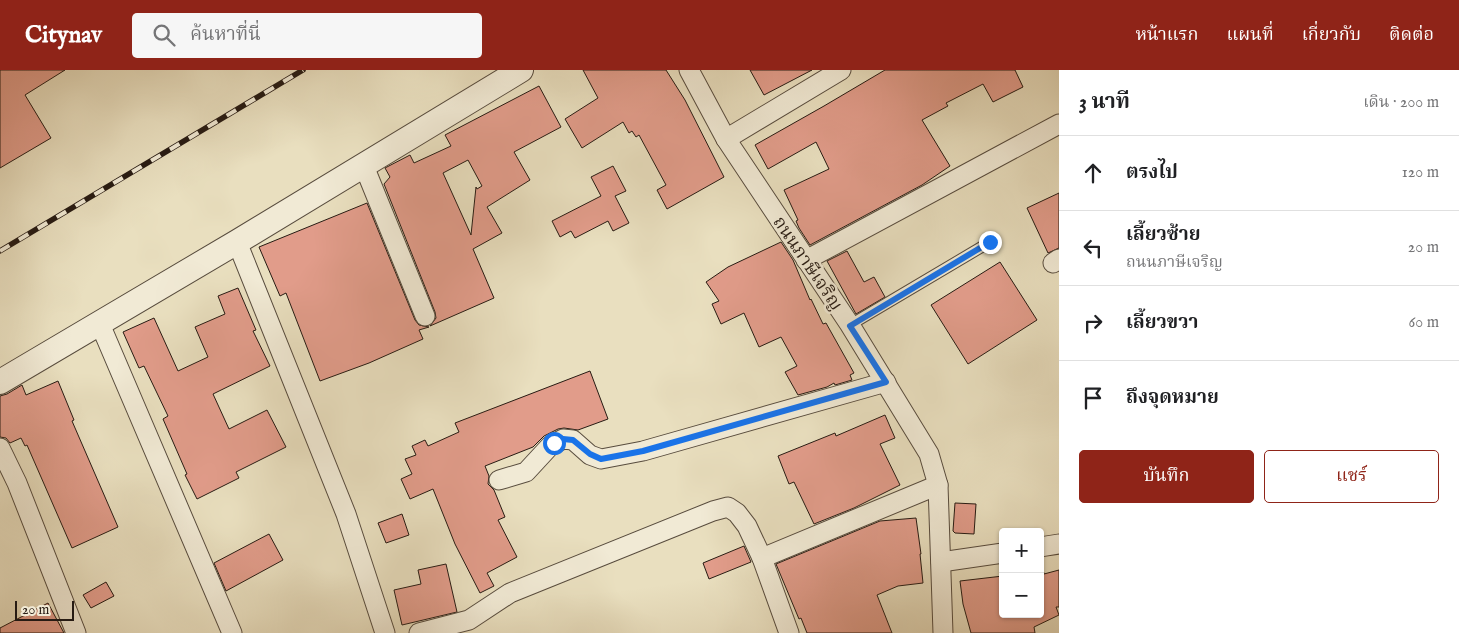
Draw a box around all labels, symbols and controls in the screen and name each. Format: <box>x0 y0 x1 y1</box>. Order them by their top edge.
search box <box>132 13 482 58</box>
text: Citynav <box>25 20 102 51</box>
icon: search <box>150 21 178 49</box>
text: ค้นหาที่นี่ <box>190 23 261 47</box>
text: หน้าแรก <box>1135 24 1198 47</box>
text: แผนที่ <box>1226 24 1274 47</box>
text: เกี่ยวกับ <box>1302 24 1361 47</box>
text: ติดต่อ <box>1389 24 1434 47</box>
text: 3 นาที <box>1079 89 1130 116</box>
text: เดิน · 200 m <box>1363 93 1439 113</box>
icon: ahead <box>1079 159 1107 187</box>
text: ตรงไป <box>1126 161 1178 185</box>
text: 120 m <box>1402 163 1439 183</box>
street label: ถนนภาษีเจริญ <box>767 212 847 315</box>
text: เลี้ยวซ้าย <box>1126 223 1200 247</box>
route end <box>979 231 1002 254</box>
icon: left <box>1079 234 1107 262</box>
text: 20 m <box>1408 238 1439 258</box>
text: ถนนภาษีเจริญ <box>1126 253 1223 273</box>
icon: right <box>1079 309 1107 337</box>
text: เลี้ยวขวา <box>1126 311 1198 335</box>
text: 60 m <box>1409 313 1439 333</box>
icon: arrive <box>1079 384 1107 412</box>
text: ถึงจุดหมาย <box>1126 386 1219 410</box>
route start <box>543 432 566 455</box>
button: บันทึก <box>1079 450 1254 503</box>
button: แชร์ <box>1264 450 1439 503</box>
map controls <box>999 528 1044 618</box>
button: + <box>999 528 1044 573</box>
button: − <box>999 573 1044 618</box>
scale bar <box>15 598 74 621</box>
text: 20 m <box>22 601 49 619</box>

